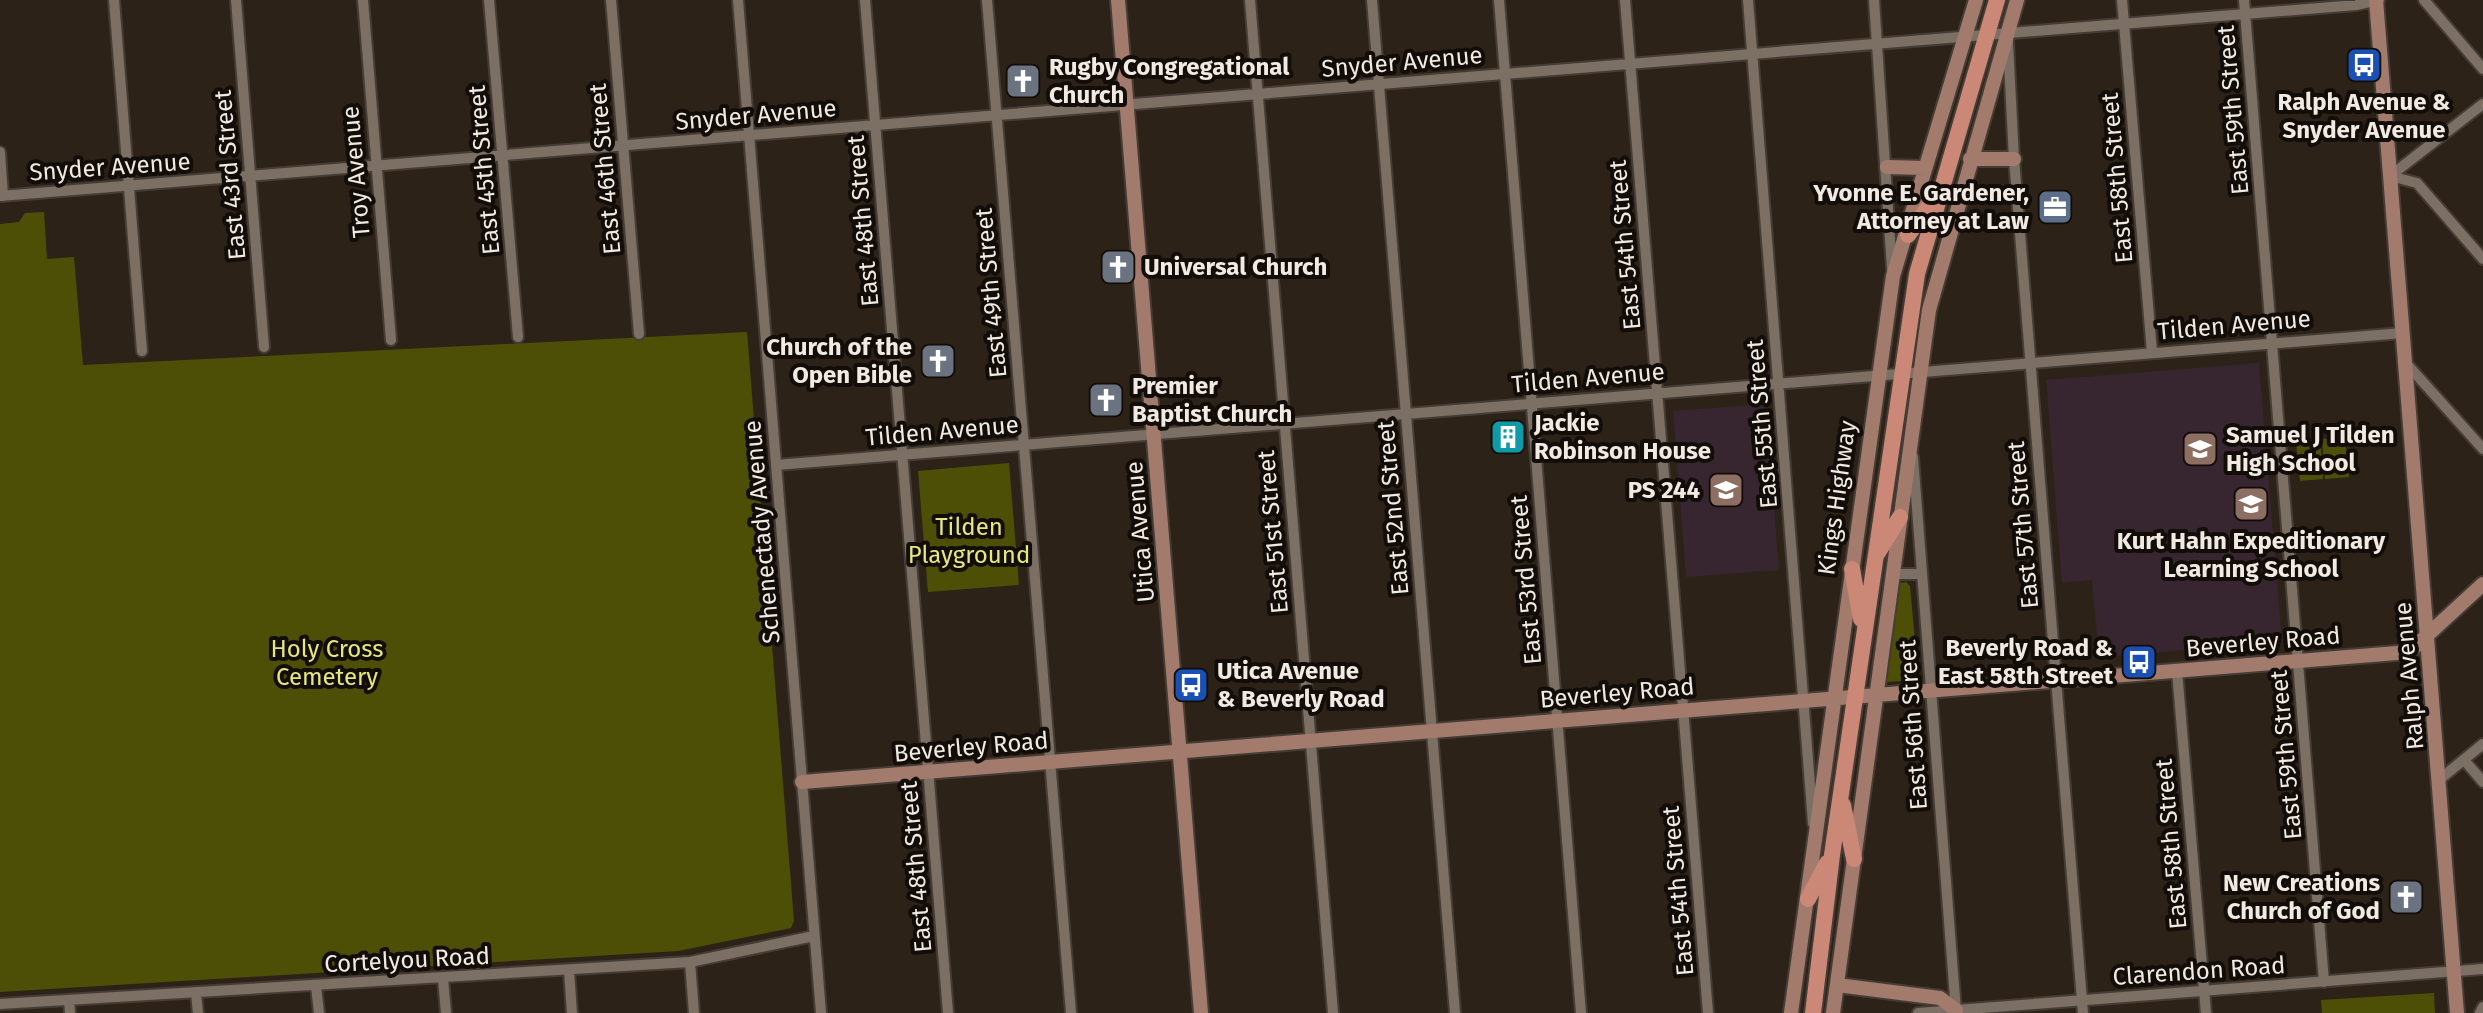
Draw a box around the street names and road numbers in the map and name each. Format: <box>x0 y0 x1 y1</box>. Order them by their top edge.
street label: East 59th Street <box>2212 24 2254 196</box>
street label: Snyder Avenue <box>1320 41 1484 83</box>
street label: East 46th Street <box>584 82 626 256</box>
street label: East 45th Street <box>463 84 505 256</box>
street label: East 43rd Street <box>209 89 251 261</box>
street label: East 58th Street <box>2096 91 2138 264</box>
street label: Snyder Avenue <box>674 94 838 136</box>
street label: Troy Avenue <box>336 105 376 239</box>
street label: East 48th Street <box>842 134 884 308</box>
street label: Snyder Avenue <box>29 147 191 187</box>
street label: East 54th Street <box>1604 158 1646 331</box>
street label: East 49th Street <box>970 206 1012 379</box>
street label: Tilden Avenue <box>2156 304 2312 346</box>
street label: East 55th Street <box>1741 338 1783 510</box>
street label: Tilden Avenue <box>1510 357 1666 399</box>
street label: Tilden Avenue <box>864 410 1020 452</box>
street label: Schenectady Avenue <box>738 419 786 645</box>
street label: East 52nd Street <box>1371 419 1415 596</box>
street label: Kings Highway <box>1812 419 1862 577</box>
street label: East 57th Street <box>2002 440 2044 610</box>
street label: East 51st Street <box>1252 449 1294 615</box>
street label: Utica Avenue <box>1120 460 1160 604</box>
street label: East 53rd Street <box>1505 494 1547 666</box>
street label: Ralph Avenue <box>2389 601 2429 751</box>
street label: Beverley Road <box>2185 621 2341 663</box>
street label: East 56th Street <box>1893 639 1933 811</box>
street label: East 59th Street <box>2265 669 2307 841</box>
street label: Beverley Road <box>1539 672 1695 714</box>
street label: Beverley Road <box>893 726 1049 768</box>
street label: East 58th Street <box>2150 757 2192 930</box>
street label: East 48th Street <box>895 780 937 954</box>
street label: East 54th Street <box>1657 804 1699 977</box>
street label: Cortelyou Road <box>323 942 491 978</box>
street label: Clarendon Road <box>2112 951 2286 991</box>

